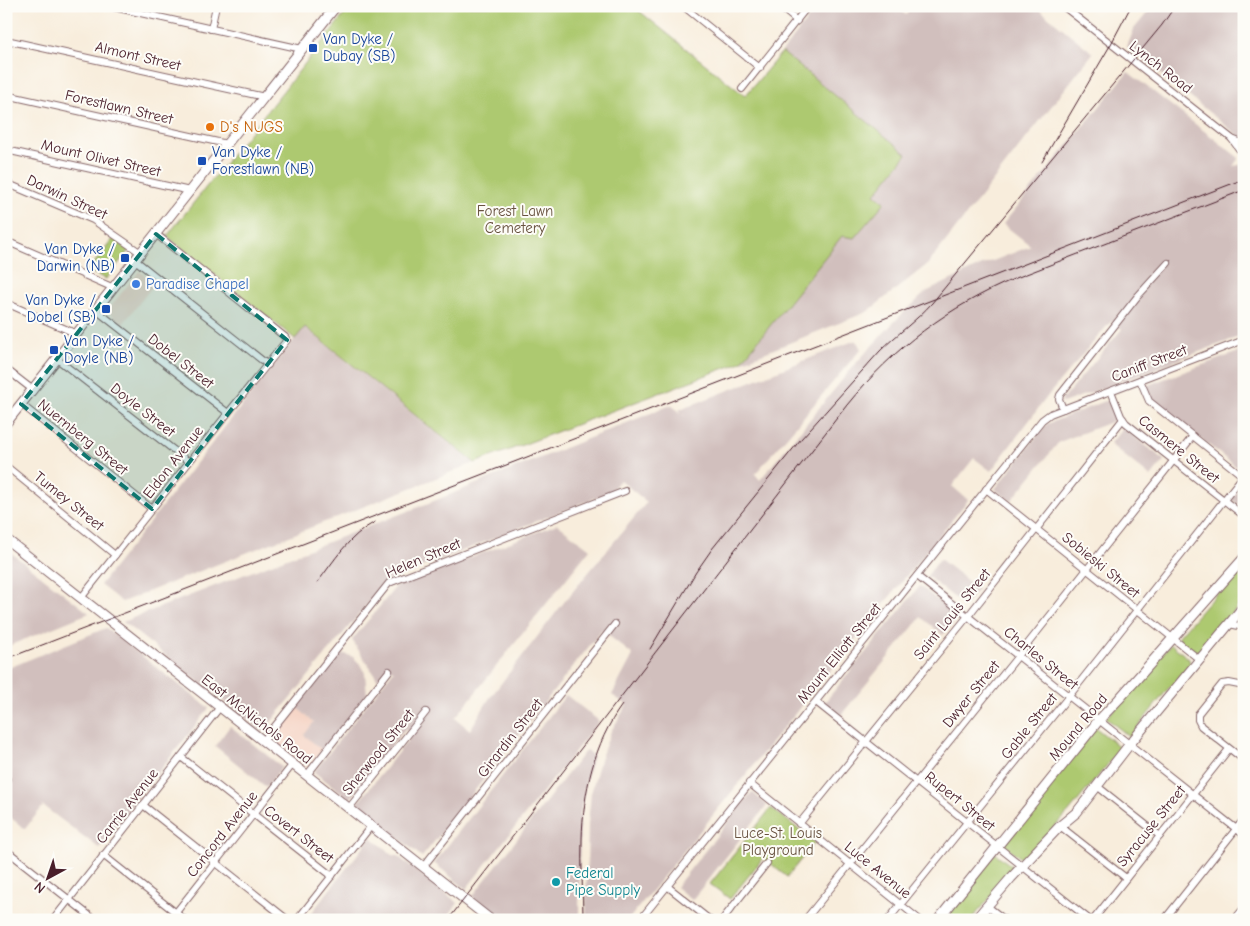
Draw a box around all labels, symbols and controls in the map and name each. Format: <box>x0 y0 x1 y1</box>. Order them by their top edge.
place label: Van Dyke / Dubay (SB) <box>323 30 396 65</box>
street label: Almont Street <box>93 37 183 75</box>
street label: Lynch Road <box>1126 37 1196 97</box>
marker: Van Dyke / Dubay (SB) <box>307 42 319 54</box>
street label: Forestlawn Street <box>63 86 175 128</box>
place label: D's NUGS <box>220 118 283 136</box>
marker: D's NUGS <box>204 121 216 133</box>
street label: Mount Olivet Street <box>39 135 163 181</box>
place label: Van Dyke / Forestlawn (NB) <box>212 143 314 178</box>
marker: Van Dyke / Forestlawn (NB) <box>196 155 208 167</box>
street label: Darwin Street <box>24 171 111 224</box>
park label: Forest Lawn Cemetery <box>477 202 553 237</box>
place label: Van Dyke / Darwin (NB) <box>37 240 115 275</box>
marker: Van Dyke / Darwin (NB) <box>119 252 131 264</box>
place label: Paradise Chapel <box>146 275 249 293</box>
marker: Paradise Chapel <box>130 278 142 290</box>
place label: Van Dyke / Dobel (SB) <box>26 291 96 326</box>
marker: Van Dyke / Dobel (SB) <box>100 303 112 315</box>
street label: Dobel Street <box>144 330 218 393</box>
place label: Van Dyke / Doyle (NB) <box>64 332 135 367</box>
street label: Caniff Street <box>1109 340 1190 386</box>
marker: Van Dyke / Doyle (NB) <box>48 344 60 356</box>
street label: Doyle Street <box>107 379 180 441</box>
street label: Nuernberg Street <box>34 395 132 479</box>
street label: Casmere Street <box>1135 411 1224 488</box>
street label: Eldon Avenue <box>139 422 207 502</box>
street label: Tumey Street <box>30 467 108 535</box>
street label: Sobieski Street <box>1059 528 1144 602</box>
street label: Helen Street <box>383 534 464 582</box>
street label: Saint Louis Street <box>910 564 995 663</box>
street label: Mount Elliott Street <box>793 599 885 707</box>
street label: Charles Street <box>1000 623 1082 694</box>
street label: Dwyer Street <box>939 656 1004 731</box>
street label: East McNichols Road <box>198 670 316 768</box>
street label: Gable Street <box>997 689 1062 763</box>
street label: Mound Road <box>1045 690 1111 764</box>
street label: Girardin Street <box>474 694 547 781</box>
street label: Sherwood Street <box>338 705 418 798</box>
street label: Carrie Avenue <box>92 764 162 847</box>
street label: Rupert Street <box>921 767 999 835</box>
street label: Syracuse Street <box>1113 781 1190 870</box>
street label: Concord Avenue <box>183 787 262 881</box>
street label: Covert Street <box>261 801 338 867</box>
park label: Luce-St. Louis Playground <box>734 824 822 859</box>
street label: Luce Avenue <box>841 838 915 903</box>
north arrow <box>22 854 72 904</box>
place label: Federal Pipe Supply <box>566 864 640 899</box>
marker: Federal Pipe Supply <box>550 876 562 888</box>
text: N <box>31 878 49 897</box>

